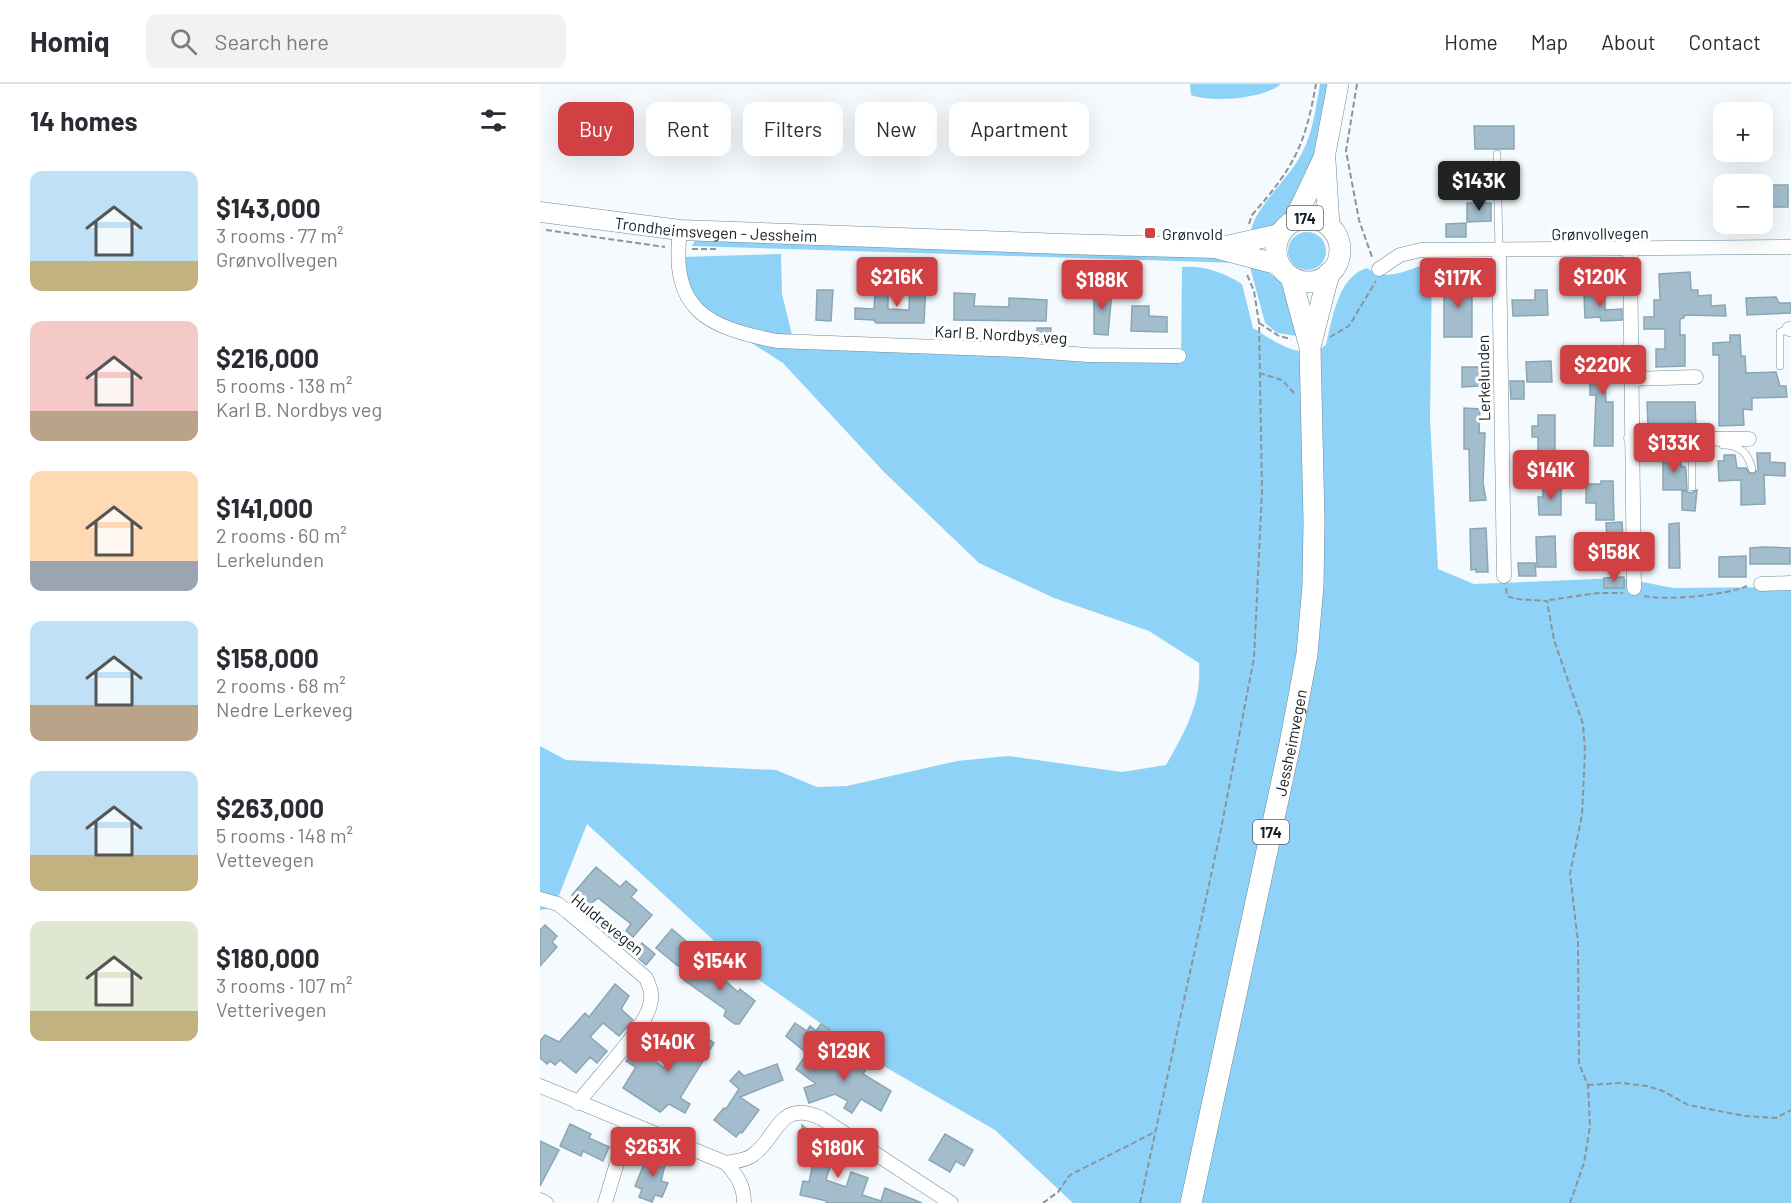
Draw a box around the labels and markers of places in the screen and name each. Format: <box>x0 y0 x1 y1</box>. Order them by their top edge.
pin: $143K <box>1437 161 1521 212</box>
place label: Grønvold <box>1162 224 1223 243</box>
marker: Grønvold <box>1143 226 1157 240</box>
pin: $216K <box>855 257 939 308</box>
pin: $120K <box>1558 257 1642 308</box>
pin: $117K <box>1416 258 1500 309</box>
pin: $188K <box>1060 260 1144 311</box>
pin: $220K <box>1561 345 1645 396</box>
pin: $133K <box>1632 423 1716 474</box>
pin: $141K <box>1509 450 1593 501</box>
pin: $158K <box>1572 532 1656 583</box>
pin: $154K <box>678 941 762 992</box>
pin: $140K <box>626 1022 710 1073</box>
pin: $129K <box>802 1031 886 1082</box>
pin: $263K <box>611 1127 695 1178</box>
pin: $180K <box>796 1128 880 1179</box>

